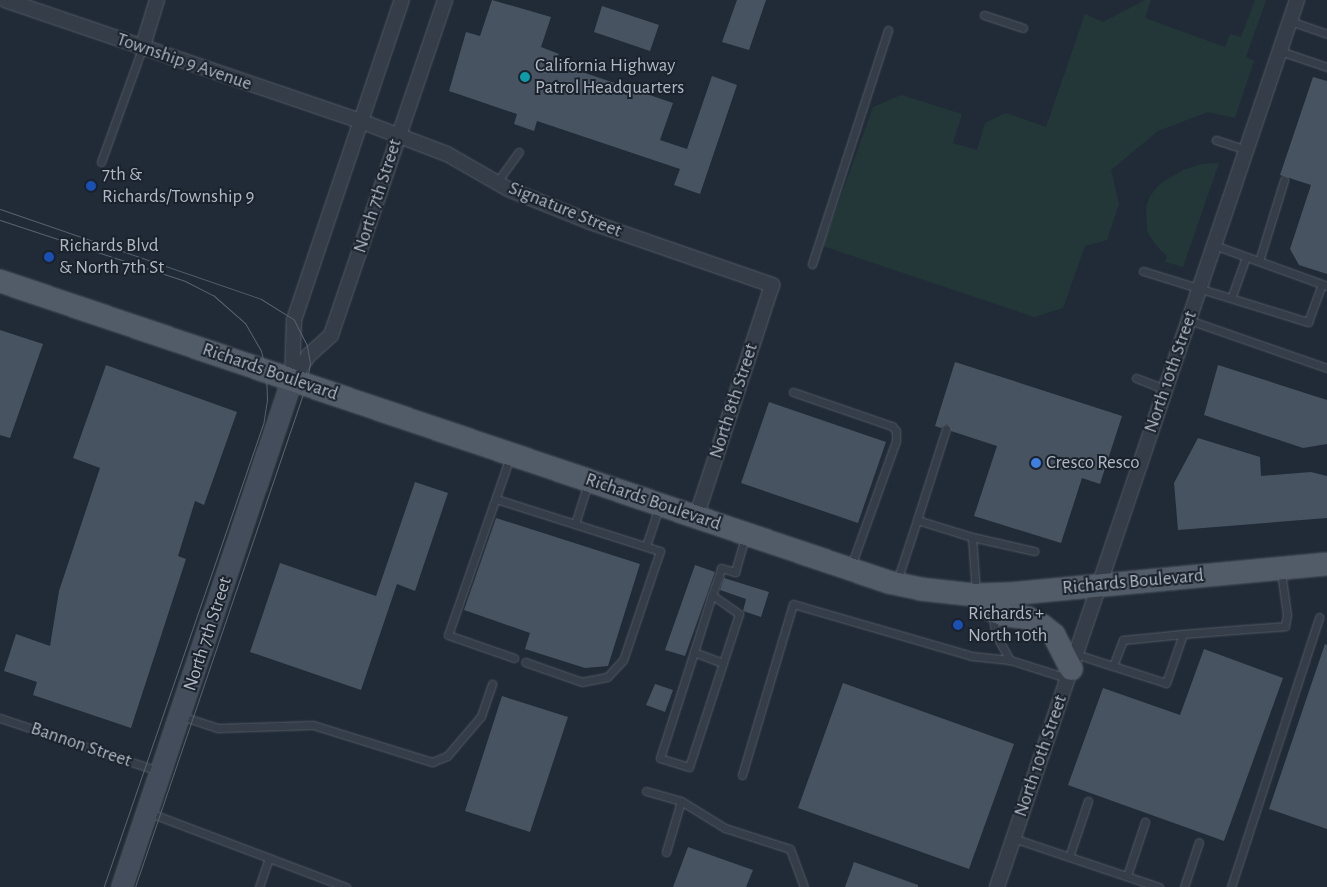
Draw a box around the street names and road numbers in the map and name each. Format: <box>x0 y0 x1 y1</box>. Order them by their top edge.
street label: Township 9 Avenue <box>113 28 255 96</box>
street label: North 7th Street <box>349 136 407 256</box>
street label: Signature Street <box>505 177 625 243</box>
street label: North 10th Street <box>1139 308 1203 436</box>
street label: Richards Boulevard <box>199 338 341 406</box>
street label: North 8th Street <box>705 341 763 461</box>
street label: Richards Boulevard <box>582 468 724 536</box>
street label: Richards Boulevard <box>1061 564 1205 600</box>
street label: North 7th Street <box>179 574 237 694</box>
street label: North 10th Street <box>1009 692 1073 820</box>
street label: Bannon Street <box>28 717 134 773</box>

